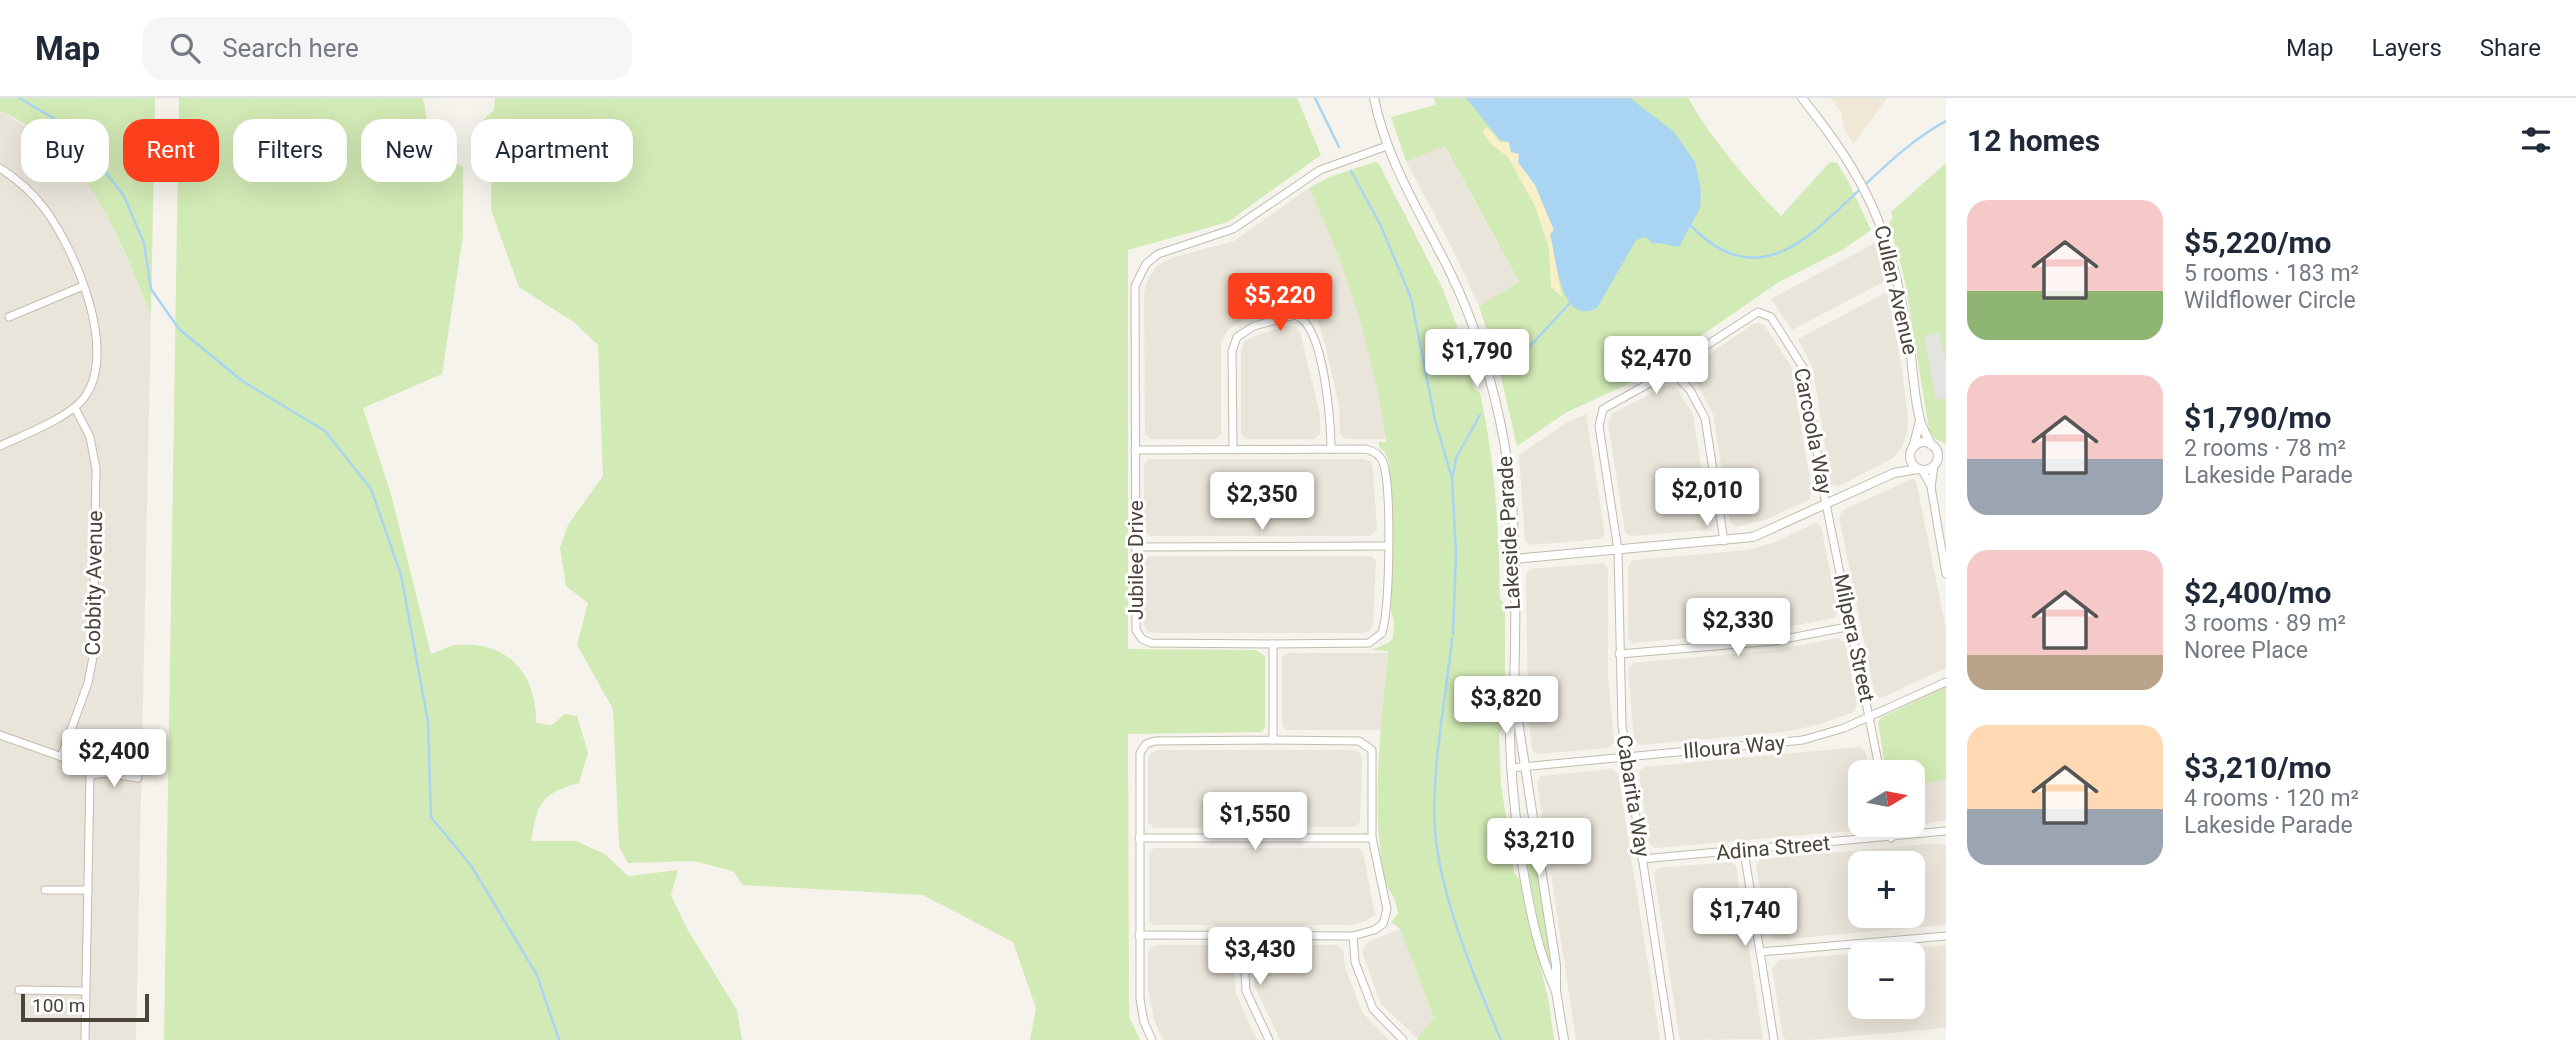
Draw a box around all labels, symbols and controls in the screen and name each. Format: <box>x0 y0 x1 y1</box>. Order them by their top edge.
search box <box>142 17 632 80</box>
text: Map <box>35 29 100 68</box>
icon: search <box>166 29 204 67</box>
text: Search here <box>222 33 359 63</box>
text: Map <box>2286 34 2334 62</box>
text: Layers <box>2372 34 2442 62</box>
text: Share <box>2480 34 2541 62</box>
chip: Buy <box>21 119 109 182</box>
chip: Rent <box>123 119 219 182</box>
chip: Filters <box>233 119 347 182</box>
chip: New <box>361 119 457 182</box>
chip: Apartment <box>471 119 633 182</box>
icon: filters <box>2517 121 2555 159</box>
text: 12 homes <box>1967 123 2100 158</box>
street label: Cullen Avenue <box>1869 223 1923 357</box>
text: $5,220/mo <box>2184 225 2332 260</box>
icon: home <box>2023 228 2107 312</box>
text: 5 rooms · 183 m² <box>2184 260 2359 287</box>
pin: $5,220 <box>1223 274 1337 333</box>
text: $5,220 <box>1244 282 1316 309</box>
text: Wildflower Circle <box>2184 287 2356 314</box>
pin: $1,790 <box>1420 330 1534 389</box>
pin: $2,470 <box>1599 336 1713 396</box>
text: $1,790 <box>1441 338 1513 365</box>
text: $2,470 <box>1620 345 1692 372</box>
street label: Carcoola Way <box>1789 366 1837 496</box>
text: $1,790/mo <box>2184 400 2332 435</box>
icon: home <box>2023 403 2107 487</box>
text: 2 rooms · 78 m² <box>2184 435 2346 462</box>
street label: Lakeside Parade <box>1493 455 1525 611</box>
text: Lakeside Parade <box>2184 462 2353 489</box>
pin: $2,010 <box>1650 468 1764 528</box>
pin: $2,350 <box>1205 472 1319 532</box>
text: $2,010 <box>1671 477 1743 504</box>
text: $2,350 <box>1226 481 1298 508</box>
street label: Jubilee Drive <box>1124 500 1148 620</box>
street label: Cobbity Avenue <box>81 510 107 656</box>
street label: Milpera Street <box>1829 572 1879 704</box>
text: $2,400/mo <box>2184 575 2332 610</box>
icon: home <box>2023 578 2107 662</box>
pin: $2,330 <box>1681 598 1795 658</box>
text: $2,330 <box>1702 607 1774 634</box>
text: 3 rooms · 89 m² <box>2184 610 2346 637</box>
text: Noree Place <box>2184 637 2308 664</box>
pin: $3,820 <box>1449 676 1563 736</box>
text: $3,820 <box>1470 685 1542 712</box>
pin: $2,400 <box>57 730 171 789</box>
street label: Illoura Way <box>1682 731 1786 763</box>
street label: Cabarita Way <box>1611 733 1655 859</box>
text: $2,400 <box>78 738 150 765</box>
text: $3,210/mo <box>2184 750 2332 785</box>
icon: home <box>2023 753 2107 837</box>
north arrow <box>1848 760 1925 836</box>
map controls <box>1848 760 1925 1019</box>
text: 4 rooms · 120 m² <box>2184 785 2359 812</box>
pin: $1,550 <box>1198 792 1312 852</box>
text: $1,550 <box>1219 801 1291 828</box>
text: Lakeside Parade <box>2184 812 2353 839</box>
pin: $3,210 <box>1482 818 1596 878</box>
text: $3,210 <box>1503 827 1575 854</box>
street label: Adina Street <box>1715 831 1831 865</box>
button: + <box>1848 851 1925 928</box>
pin: $1,740 <box>1688 888 1802 948</box>
text: $1,740 <box>1709 897 1781 924</box>
pin: $3,430 <box>1203 928 1317 987</box>
text: $3,430 <box>1224 936 1296 963</box>
button: − <box>1848 942 1925 1019</box>
scale bar <box>21 991 149 1023</box>
text: 100 m <box>32 994 85 1017</box>

